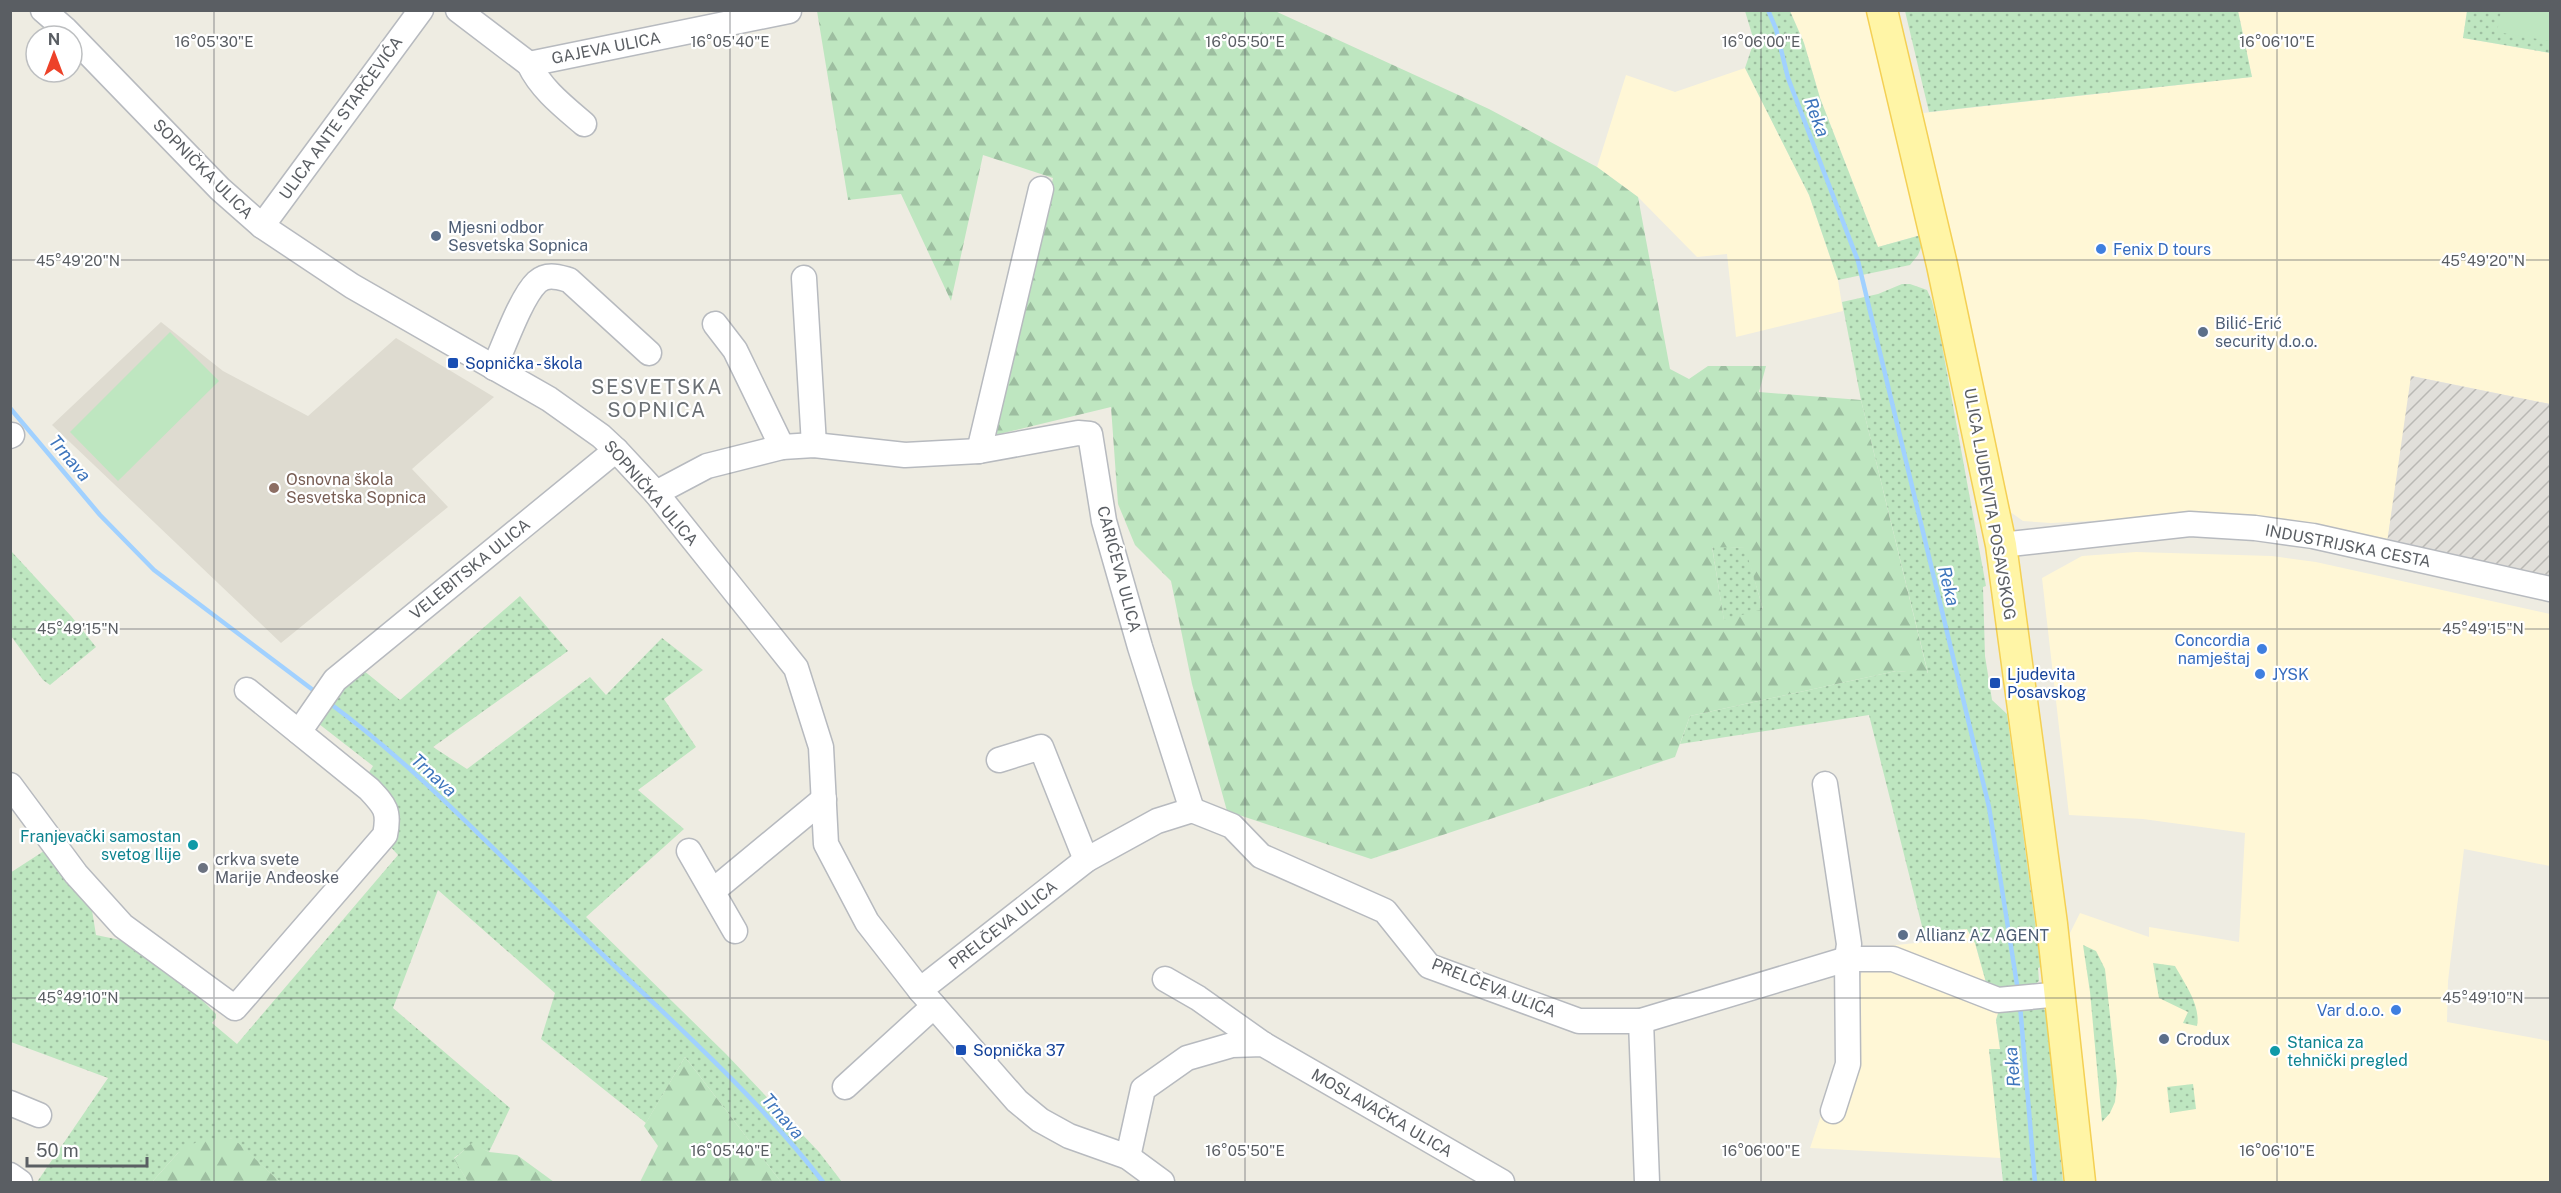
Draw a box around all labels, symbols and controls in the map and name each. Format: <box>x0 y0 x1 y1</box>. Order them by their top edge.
north arrow <box>24 24 84 84</box>
street label: GAJEVA ULICA <box>550 28 662 68</box>
text: N <box>48 30 60 49</box>
street label: ULICA ANTE STARČEVIĆA <box>275 32 407 203</box>
text: 16°05'30"E <box>174 33 254 50</box>
text: 16°05'40"E <box>690 33 770 50</box>
text: 16°05'50"E <box>1205 33 1285 50</box>
text: 16°06'00"E <box>1722 33 1800 50</box>
text: 16°06'10"E <box>2239 33 2315 50</box>
water label: Reka <box>1800 94 1834 140</box>
street label: SOPNIČKA ULICA <box>149 114 258 223</box>
place label: Mjesni odbor Sesvetska Sopnica <box>448 218 588 255</box>
marker: Mjesni odbor Sesvetska Sopnica <box>429 229 443 243</box>
place label: Fenix D tours <box>2113 240 2211 259</box>
marker: Fenix D tours <box>2094 242 2108 256</box>
text: 45°49'20"N <box>36 252 120 269</box>
text: 45°49'20"N <box>2441 252 2525 269</box>
place label: Bilić-Erić security d.o.o. <box>2215 314 2317 351</box>
marker: Bilić-Erić security d.o.o. <box>2196 325 2210 339</box>
place label: Sopnička - škola <box>465 354 583 373</box>
marker: Sopnička - škola <box>446 356 460 370</box>
district label: SESVETSKA SOPNICA <box>591 375 723 422</box>
street label: ULICA LJUDEVITA POSAVSKOG <box>1960 386 2020 622</box>
water label: Trnava <box>45 431 95 485</box>
street label: SOPNIČKA ULICA <box>600 436 703 550</box>
place label: Osnovna škola Sesvetska Sopnica <box>286 470 426 507</box>
marker: Osnovna škola Sesvetska Sopnica <box>267 481 281 495</box>
street label: CARIĆEVA ULICA <box>1093 504 1146 634</box>
street label: VELEBITSKA ULICA <box>406 515 534 623</box>
street label: INDUSTRIJSKA CESTA <box>2264 521 2432 571</box>
water label: Reka <box>1934 564 1964 608</box>
text: 45°49'15"N <box>37 620 119 637</box>
text: 45°49'15"N <box>2442 620 2524 637</box>
place label: Concordia namještaj <box>2174 631 2250 668</box>
marker: Concordia namještaj <box>2255 642 2269 656</box>
place label: Ljudevita Posavskog <box>2007 665 2086 702</box>
place label: JYSK <box>2272 665 2309 684</box>
marker: JYSK <box>2253 667 2267 681</box>
marker: Ljudevita Posavskog <box>1988 676 2002 690</box>
water label: Trnava <box>407 749 461 801</box>
place label: Franjevački samostan svetog Ilije <box>20 827 181 864</box>
marker: Franjevački samostan svetog Ilije <box>186 838 200 852</box>
place label: crkva svete Marije Anđeoske <box>215 850 339 887</box>
marker: crkva svete Marije Anđeoske <box>196 861 210 875</box>
street label: PRELČEVA ULICA <box>944 876 1061 973</box>
place label: Allianz AZ AGENT <box>1915 926 2049 945</box>
marker: Allianz AZ AGENT <box>1896 928 1910 942</box>
street label: PRELČEVA ULICA <box>1429 953 1559 1022</box>
text: 45°49'10"N <box>37 989 119 1006</box>
text: 45°49'10"N <box>2442 989 2524 1006</box>
place label: Var d.o.o. <box>2317 1001 2384 1020</box>
marker: Var d.o.o. <box>2389 1003 2403 1017</box>
place label: Crodux <box>2176 1030 2230 1049</box>
marker: Crodux <box>2157 1032 2171 1046</box>
place label: Stanica za tehnički pregled <box>2287 1033 2408 1070</box>
place label: Sopnička 37 <box>973 1041 1065 1060</box>
marker: Sopnička 37 <box>954 1043 968 1057</box>
marker: Stanica za tehnički pregled <box>2268 1044 2282 1058</box>
water label: Reka <box>2000 1046 2024 1088</box>
street label: MOSLAVAČKA ULICA <box>1308 1064 1456 1161</box>
water label: Trnava <box>757 1089 809 1143</box>
scale bar <box>27 1130 147 1168</box>
text: 50 m <box>36 1140 79 1161</box>
text: 16°05'40"E <box>690 1142 770 1159</box>
text: 16°05'50"E <box>1205 1142 1285 1159</box>
text: 16°06'00"E <box>1722 1142 1800 1159</box>
text: 16°06'10"E <box>2239 1142 2315 1159</box>

